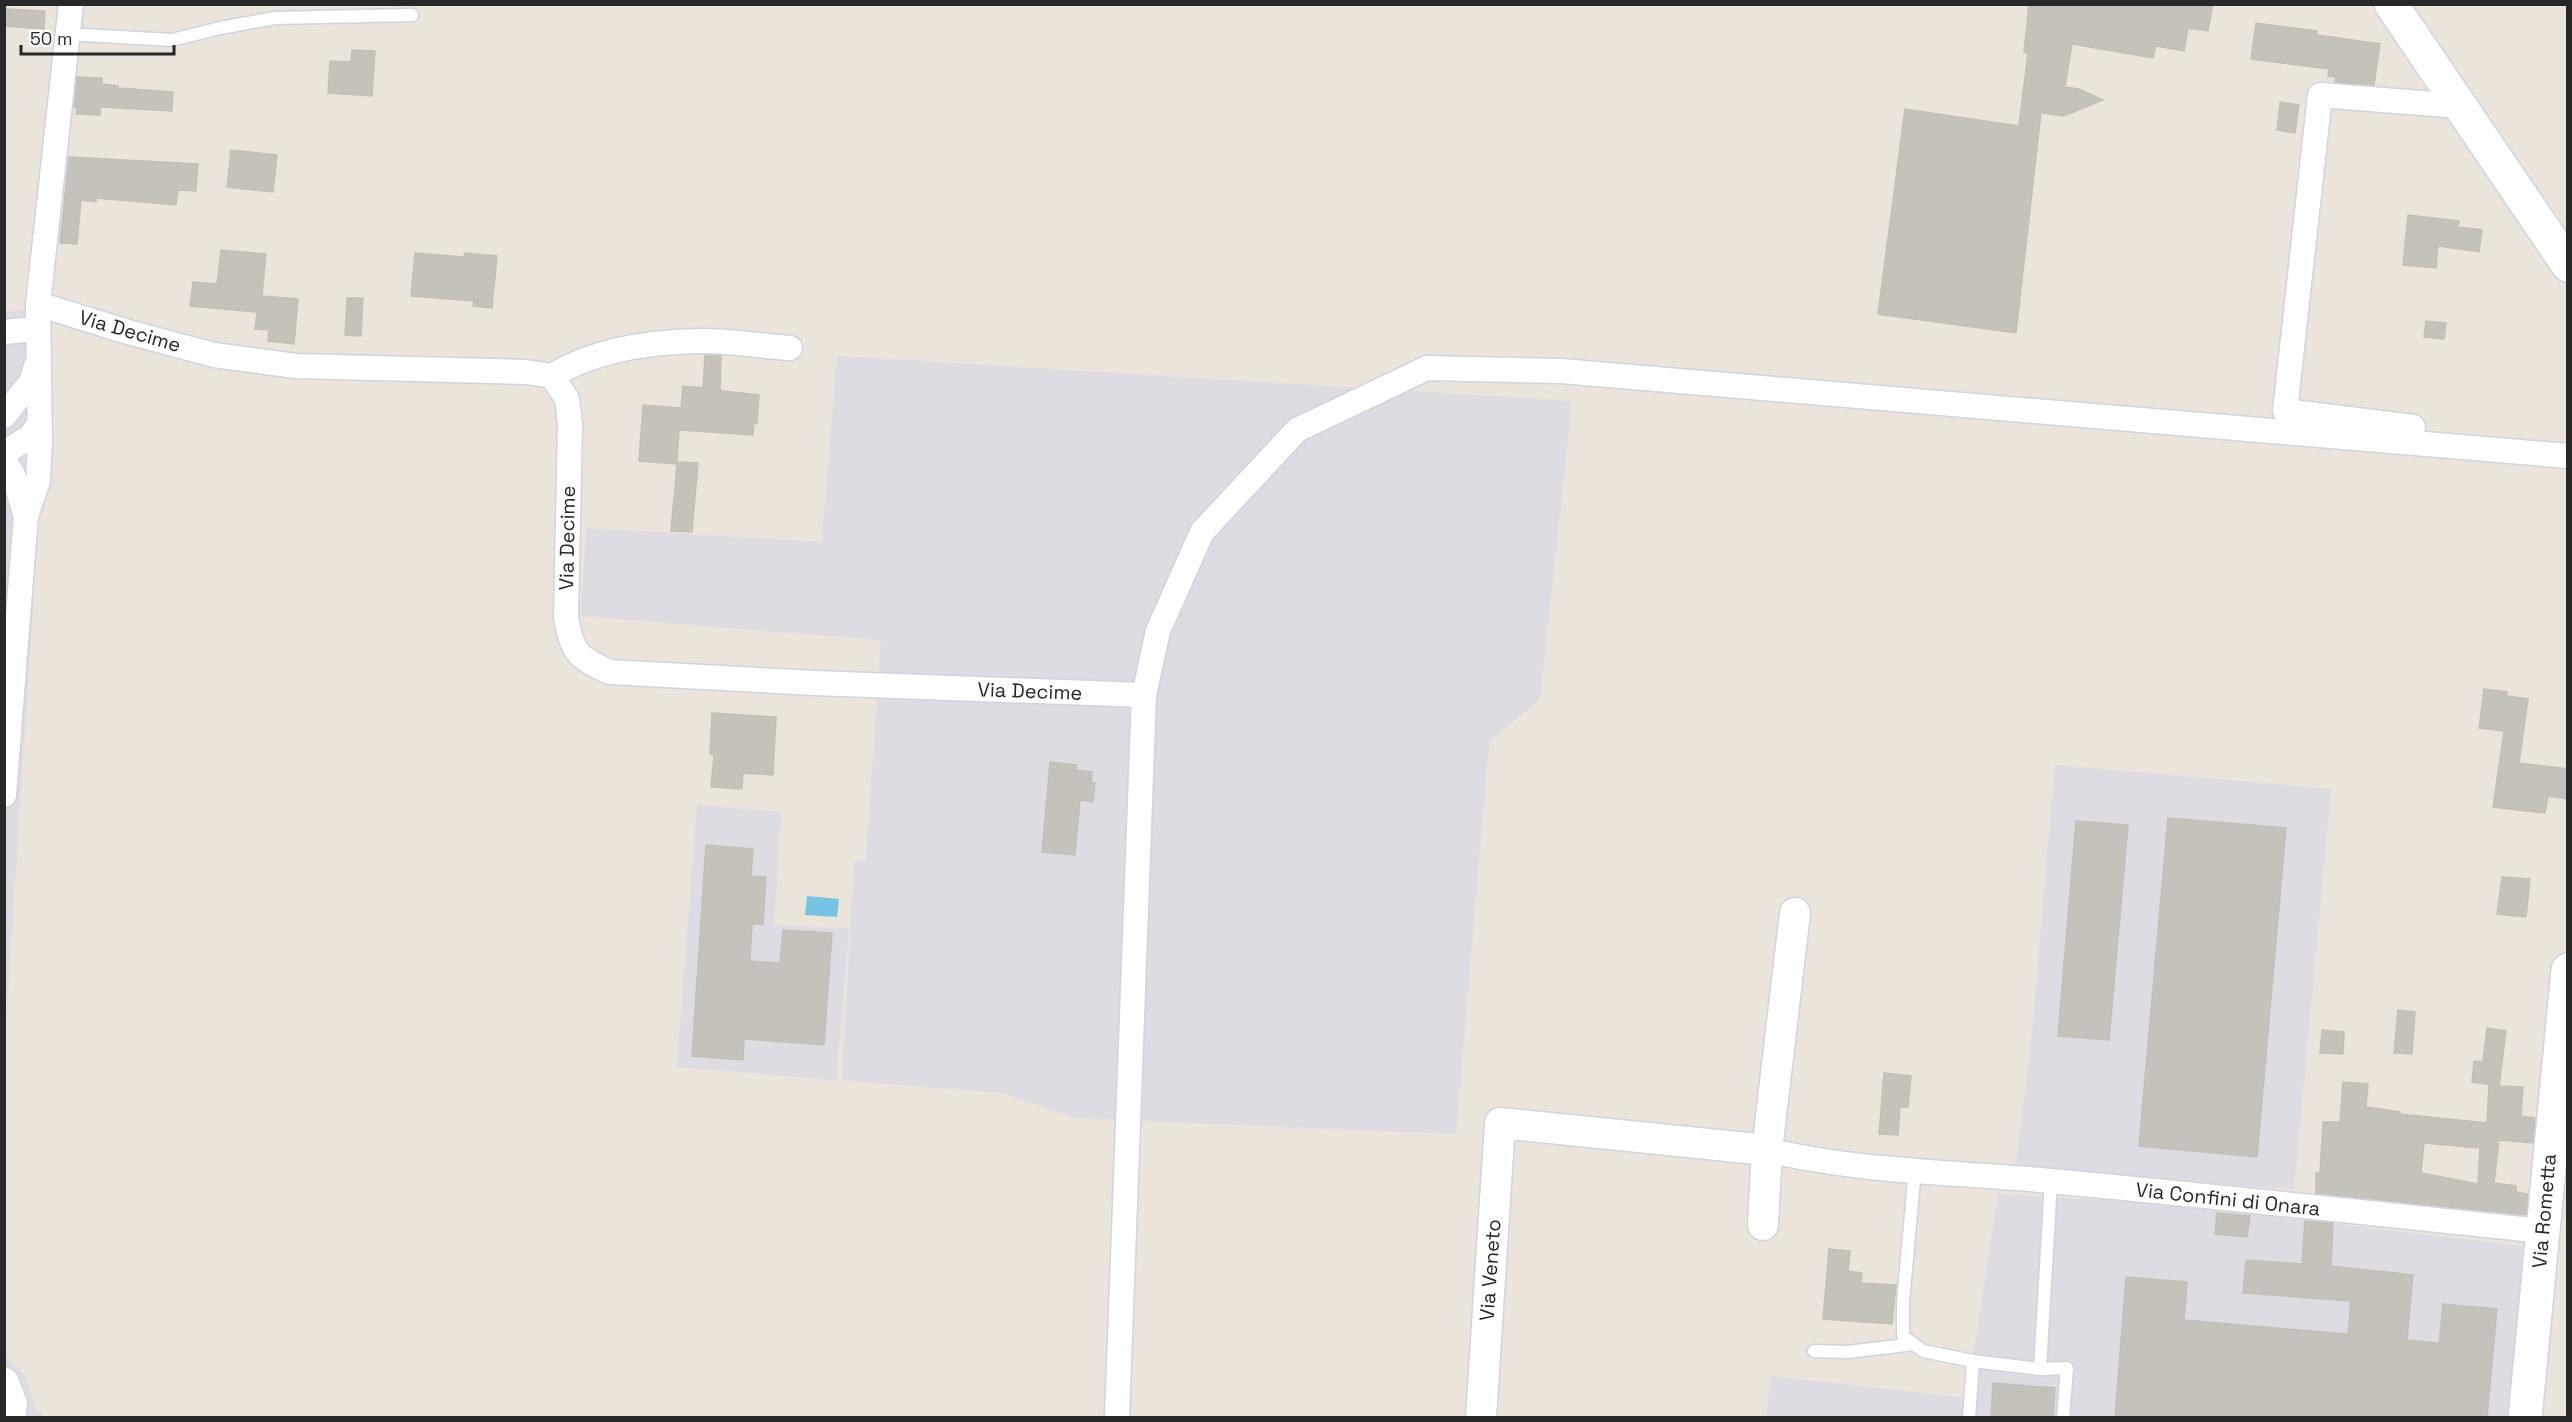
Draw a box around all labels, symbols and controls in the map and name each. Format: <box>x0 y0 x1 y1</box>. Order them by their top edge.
scale bar <box>21 18 174 56</box>
text: 50 m <box>30 27 72 50</box>
street label: Via Decime <box>76 304 184 358</box>
street label: Via Decime <box>553 485 581 591</box>
street label: Via Decime <box>977 676 1083 706</box>
street label: Via Rometta <box>2526 1153 2562 1269</box>
street label: Via Confini di Onara <box>2134 1176 2322 1222</box>
street label: Via Veneto <box>1473 1218 1507 1322</box>

